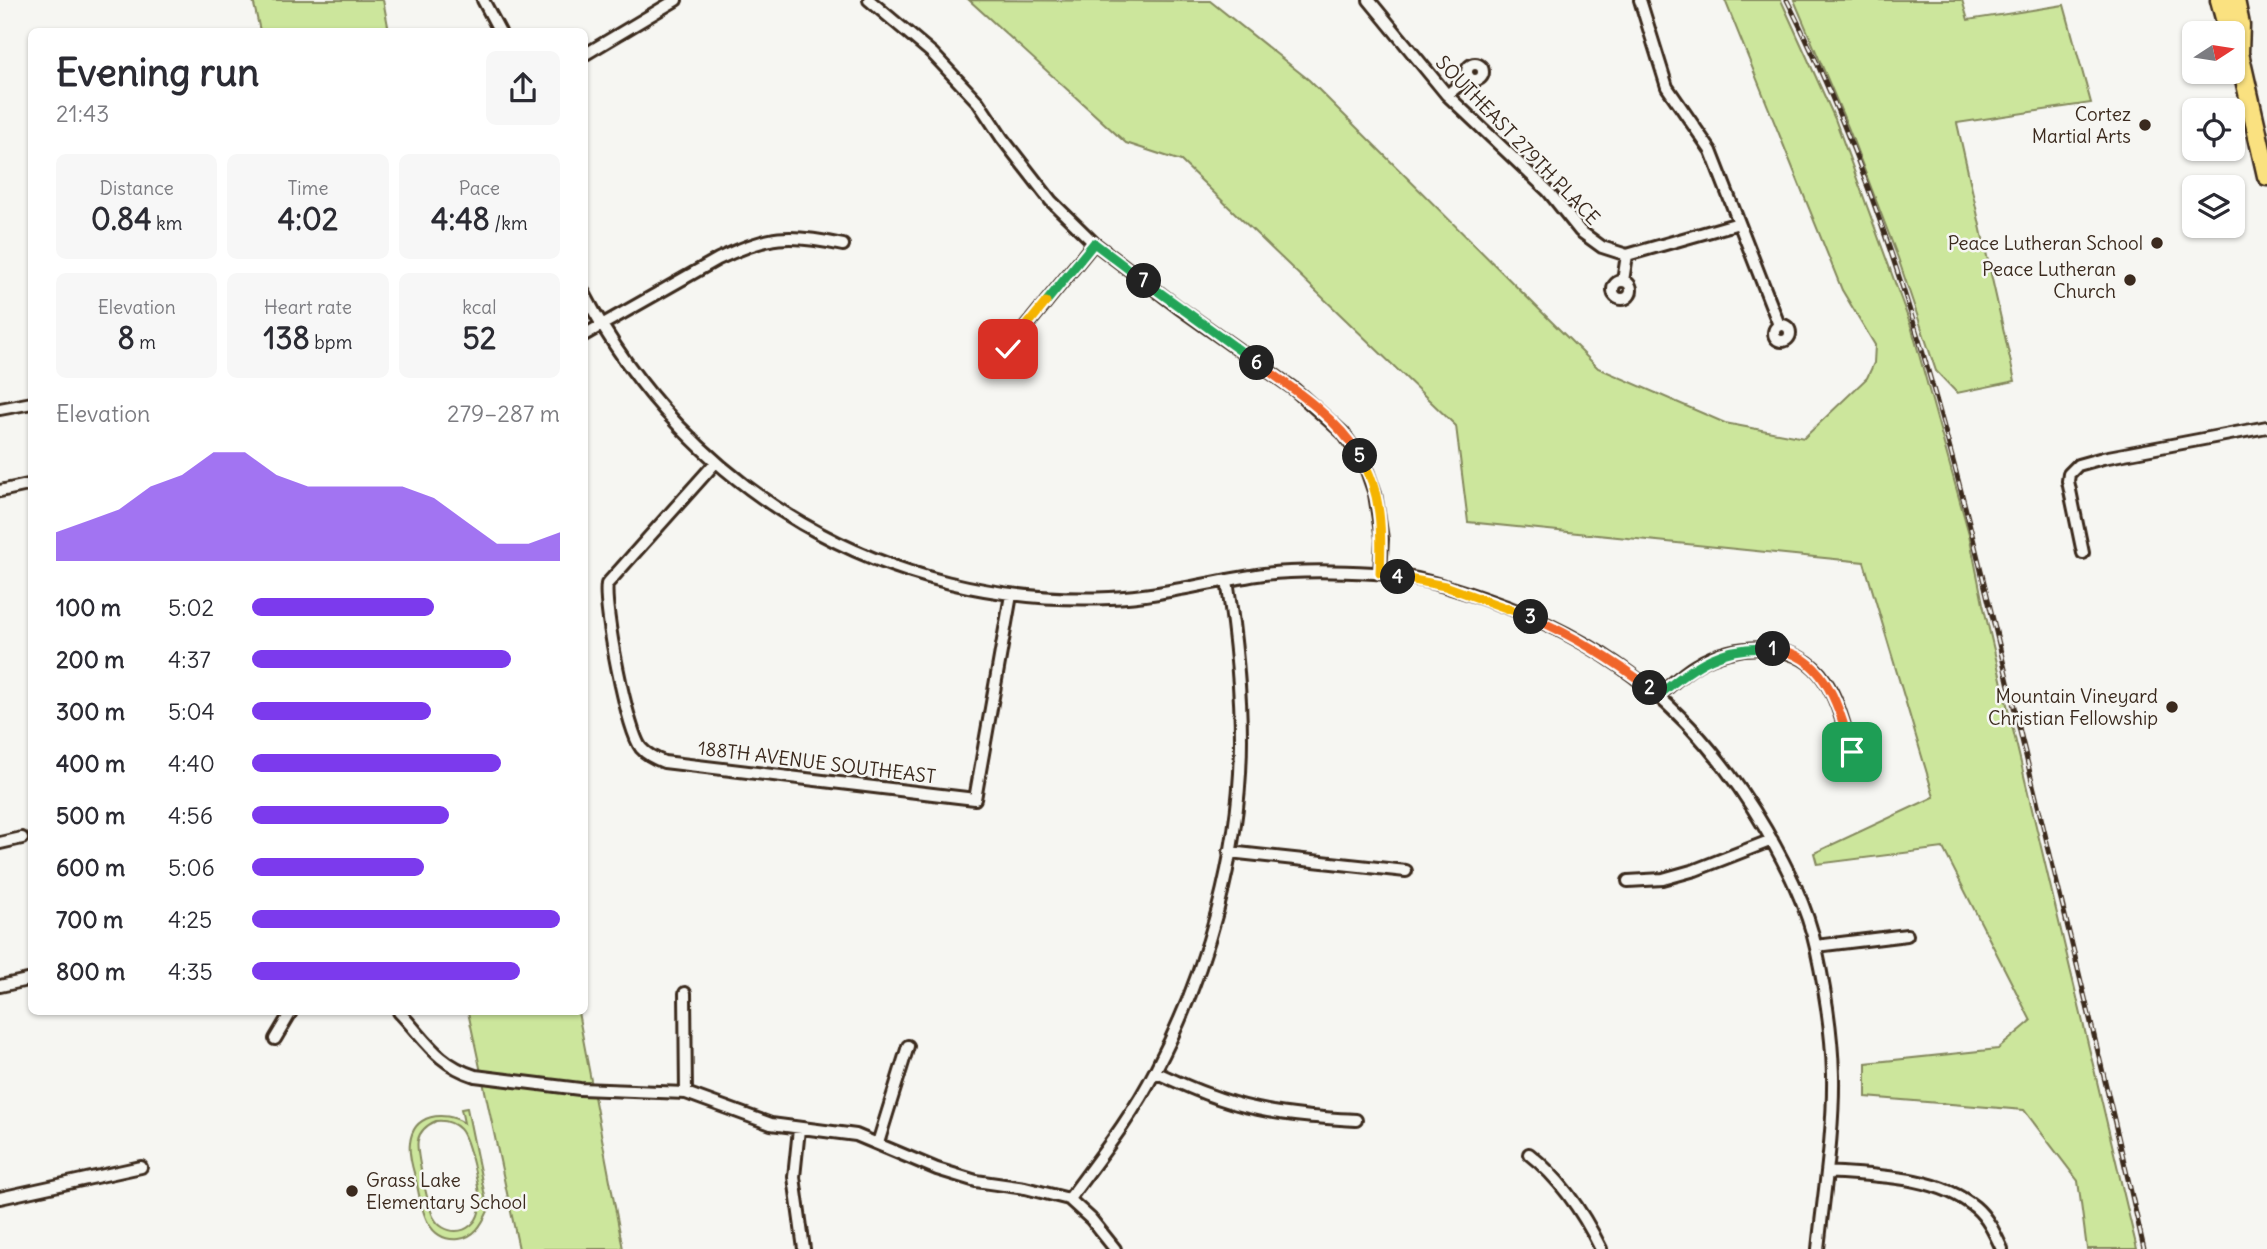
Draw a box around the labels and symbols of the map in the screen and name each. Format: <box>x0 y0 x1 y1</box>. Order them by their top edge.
north arrow <box>2182 21 2245 84</box>
street label: SOUTHEAST 279TH PLACE <box>1431 50 1605 230</box>
place label: Cortez Martial Arts <box>2032 102 2131 148</box>
marker: Cortez Martial Arts <box>2137 117 2153 133</box>
place label: Peace Lutheran School <box>1948 231 2143 255</box>
marker: Peace Lutheran School <box>2149 235 2165 251</box>
place label: Peace Lutheran Church <box>1982 257 2116 303</box>
pin: 7 <box>1126 264 1162 298</box>
marker: Peace Lutheran Church <box>2122 272 2138 288</box>
pin <box>978 319 1038 379</box>
pin: 6 <box>1240 346 1274 380</box>
pin: 5 <box>1342 438 1378 474</box>
pin: 4 <box>1380 560 1416 594</box>
pin: 3 <box>1514 600 1548 634</box>
pin: 1 <box>1756 632 1790 666</box>
pin: 2 <box>1632 670 1668 706</box>
place label: Mountain Vineyard Christian Fellowship <box>1988 684 2158 730</box>
marker: Mountain Vineyard Christian Fellowship <box>2164 699 2180 715</box>
pin <box>1822 722 1882 782</box>
street label: 188TH AVENUE SOUTHEAST <box>697 736 937 789</box>
place label: Grass Lake Elementary School <box>366 1168 527 1214</box>
marker: Grass Lake Elementary School <box>344 1183 360 1199</box>

